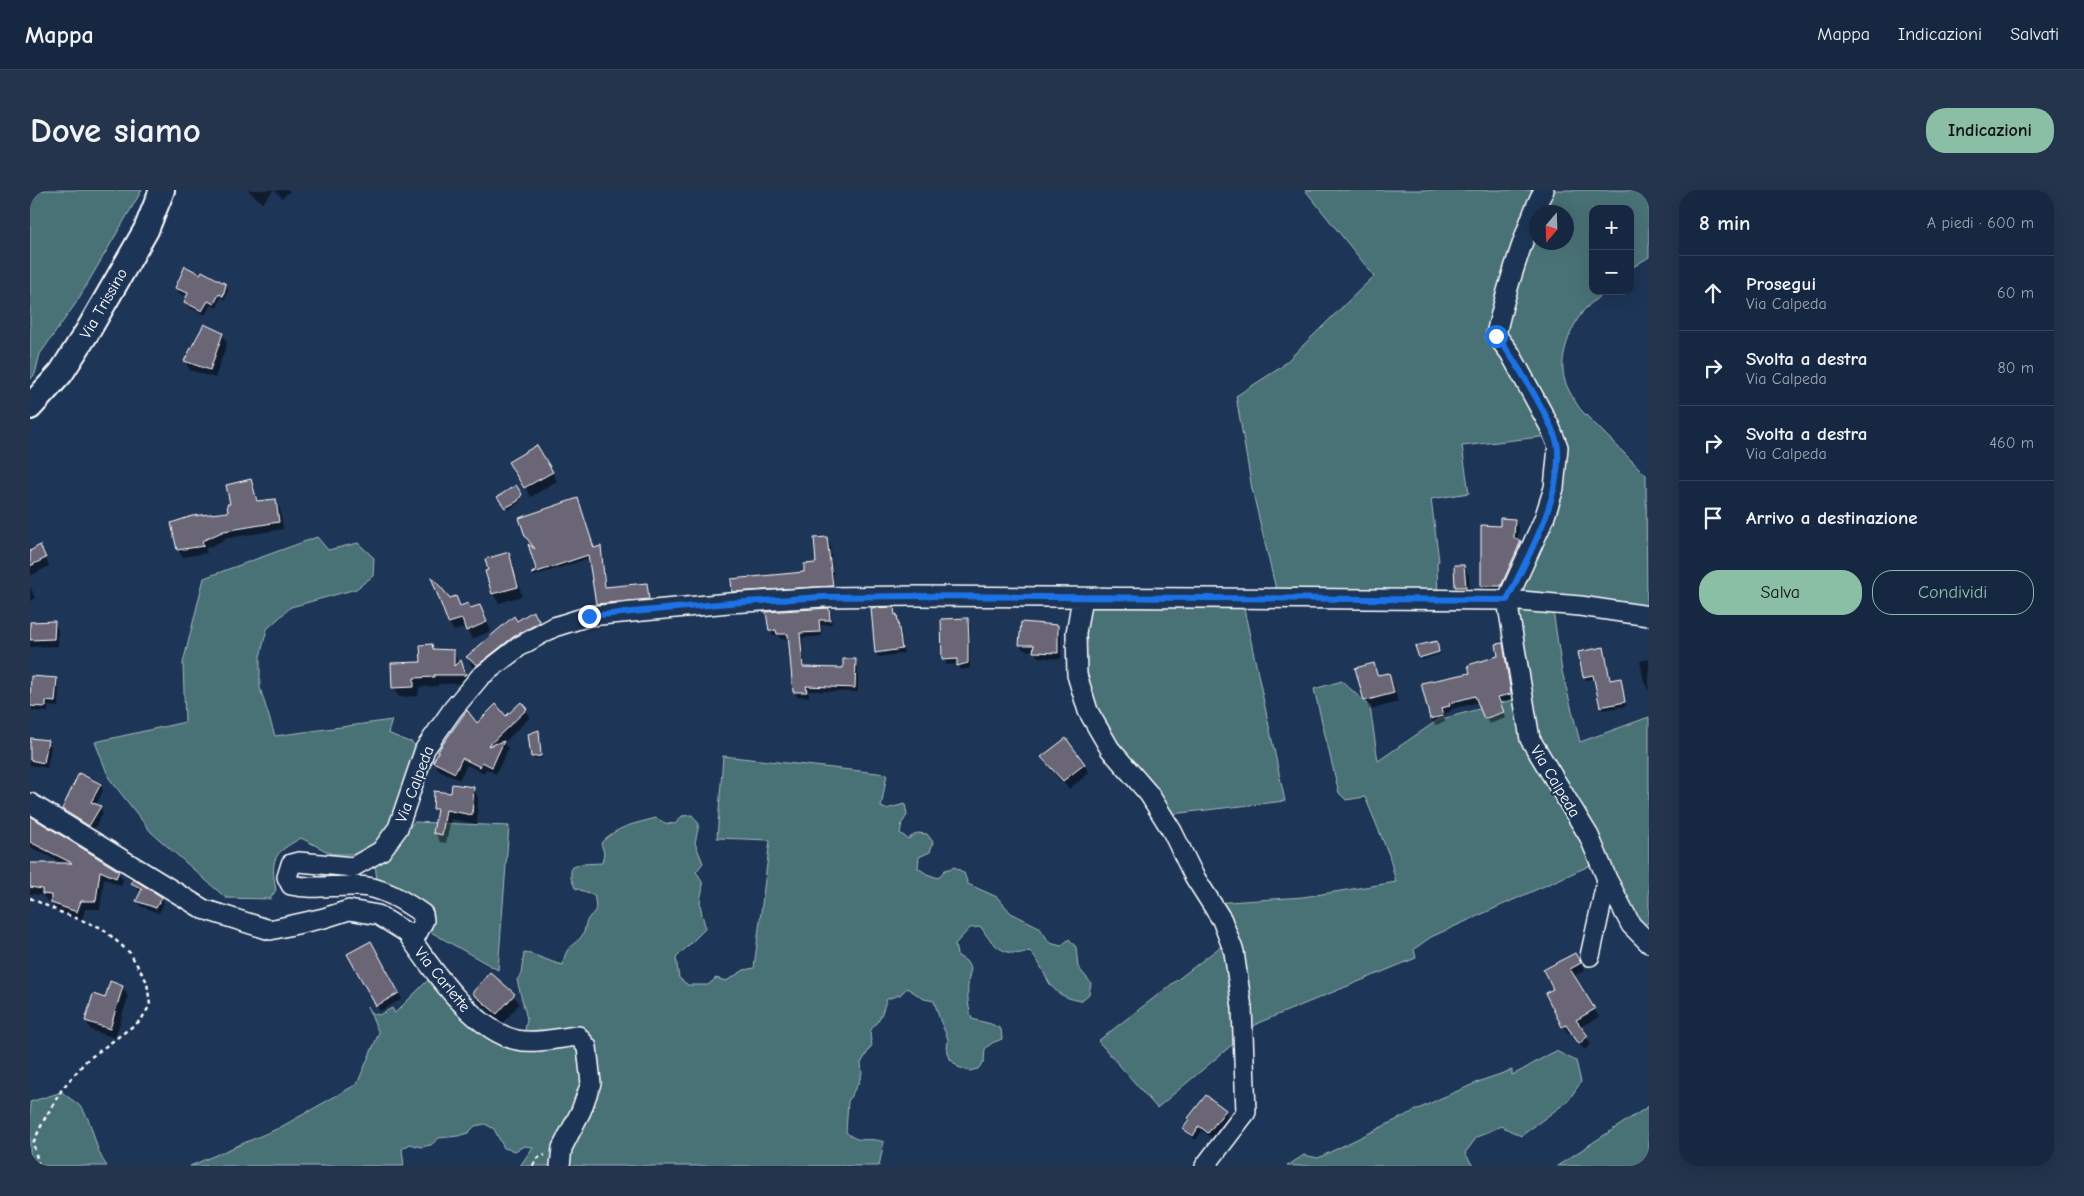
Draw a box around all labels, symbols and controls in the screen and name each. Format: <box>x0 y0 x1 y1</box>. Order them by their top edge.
text: Mappa <box>25 21 94 49</box>
text: Mappa <box>1817 24 1870 45</box>
text: Indicazioni <box>1898 24 1982 45</box>
text: Salvati <box>2010 24 2059 45</box>
button: Indicazioni <box>1926 108 2054 153</box>
text: Dove siamo <box>30 110 201 151</box>
north arrow <box>1529 205 1574 250</box>
map controls <box>1589 205 1634 295</box>
button: + <box>1589 205 1634 250</box>
text: 8 min <box>1699 211 1750 235</box>
text: A piedi · 600 m <box>1927 214 2034 232</box>
button: − <box>1589 250 1634 295</box>
street label: Via Trissino <box>76 265 131 342</box>
text: Prosegui <box>1746 273 1816 295</box>
icon: ahead <box>1699 279 1727 307</box>
text: 60 m <box>1997 284 2034 302</box>
text: Via Calpeda <box>1746 295 1827 313</box>
route start <box>1485 325 1508 348</box>
text: Svolta a destra <box>1746 348 1867 370</box>
icon: right <box>1699 354 1727 382</box>
text: 80 m <box>1997 359 2034 377</box>
text: Via Calpeda <box>1746 370 1827 388</box>
text: Svolta a destra <box>1746 423 1867 445</box>
icon: right <box>1699 429 1727 457</box>
text: 460 m <box>1989 434 2034 452</box>
text: Via Calpeda <box>1746 445 1827 463</box>
icon: arrive <box>1699 504 1727 532</box>
text: Arrivo a destinazione <box>1746 507 1918 529</box>
button: Salva <box>1699 570 1862 615</box>
button: Condividi <box>1872 570 2034 615</box>
route end <box>578 605 601 628</box>
street label: Via Calpeda <box>1527 742 1584 821</box>
street label: Via Calpeda <box>392 743 438 825</box>
street label: Via Carlette <box>411 943 474 1016</box>

